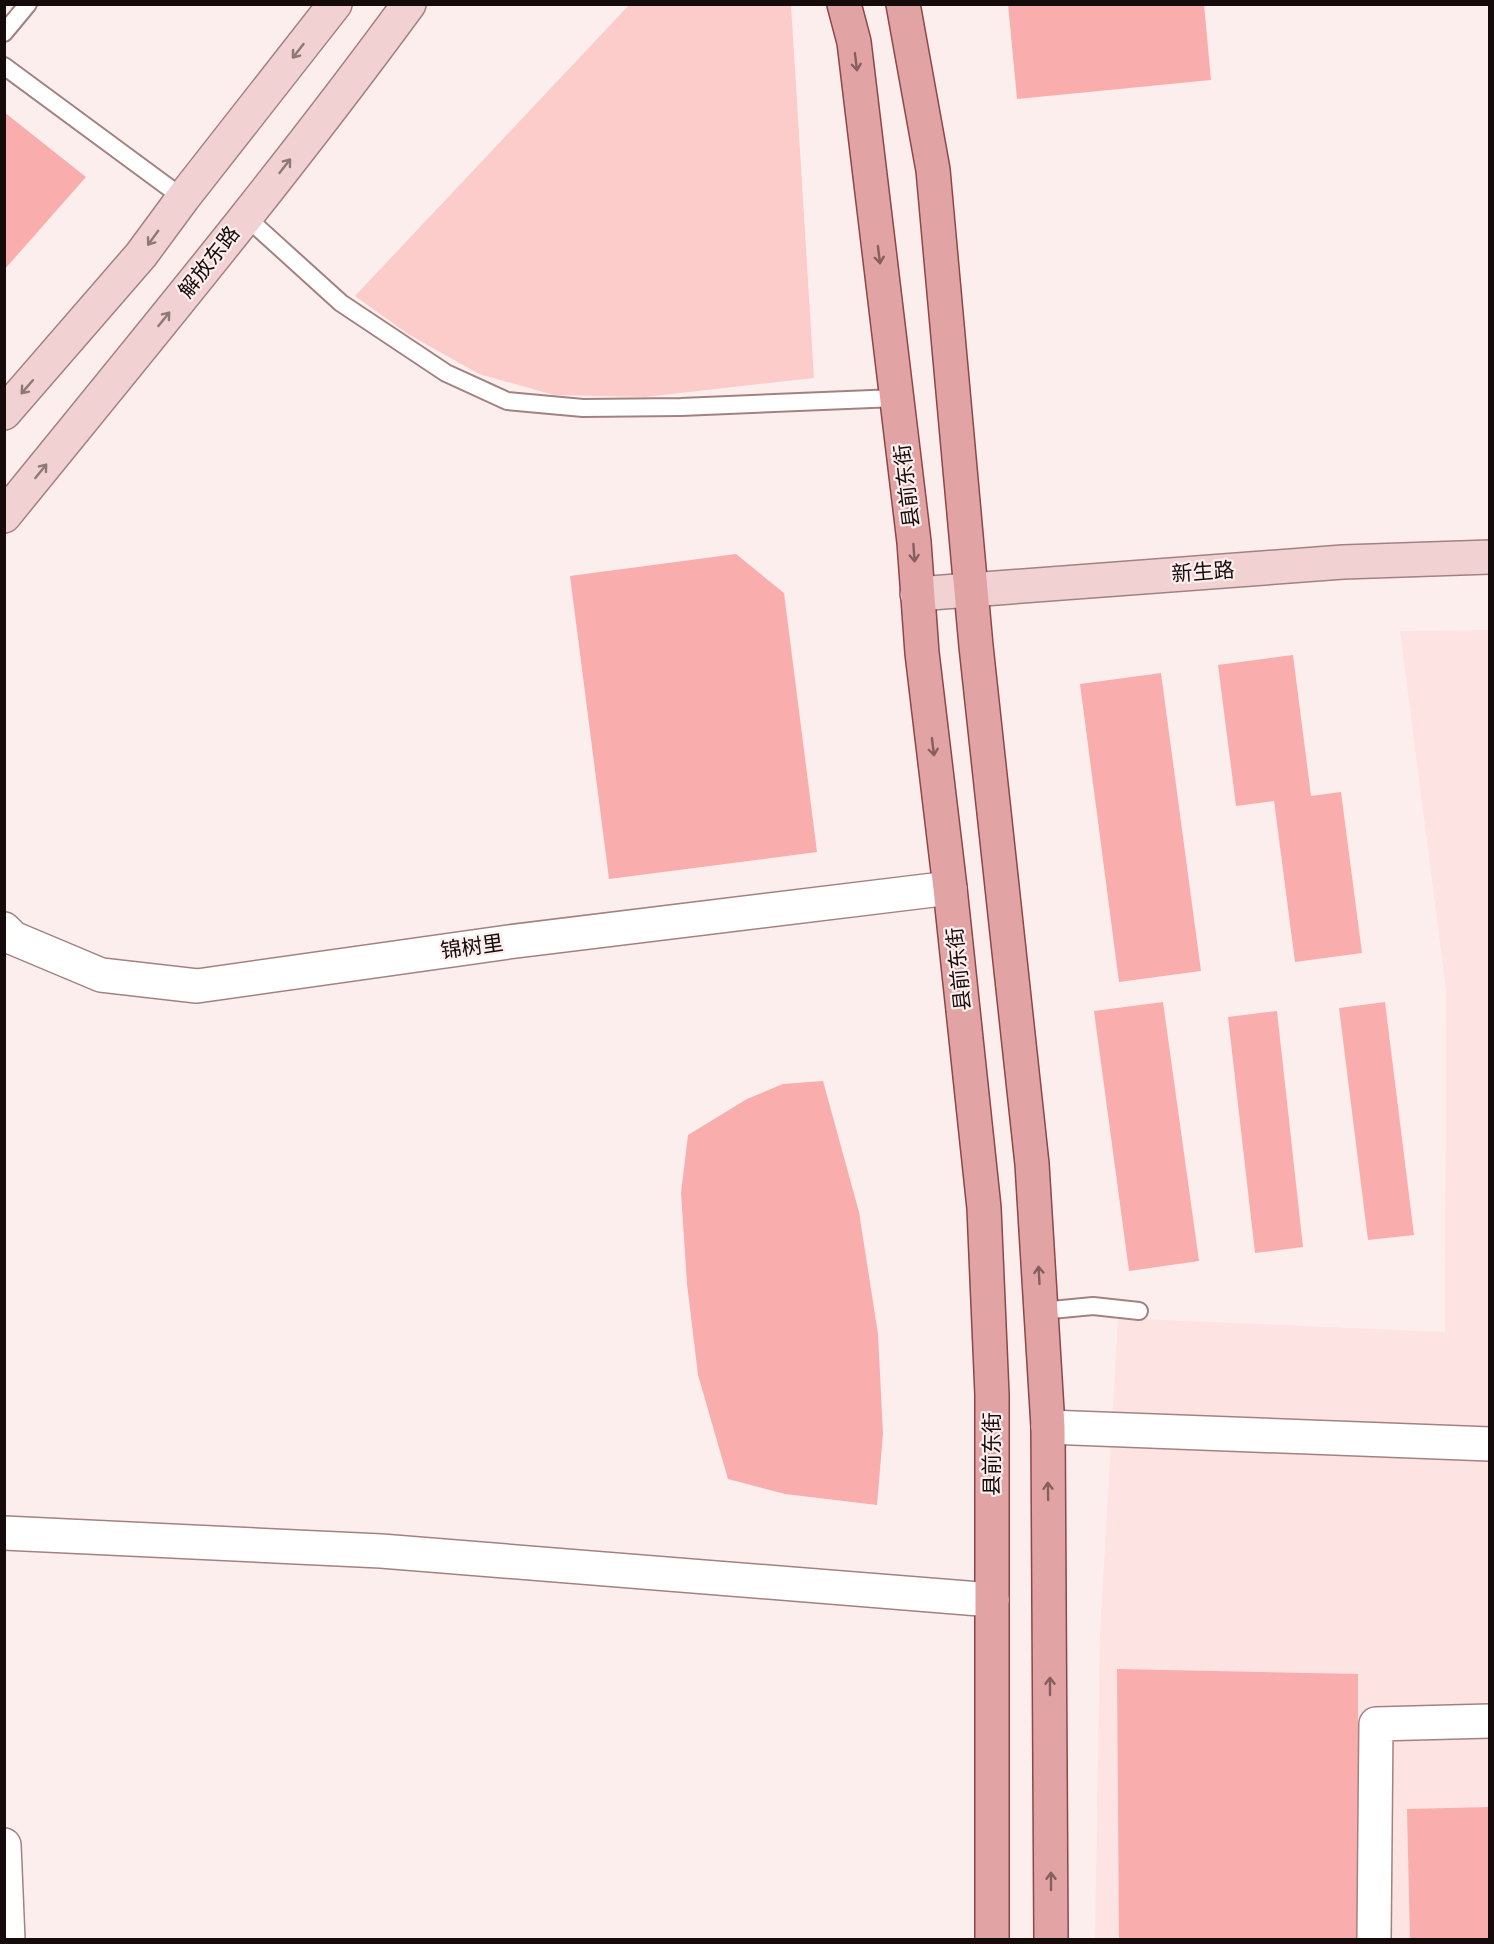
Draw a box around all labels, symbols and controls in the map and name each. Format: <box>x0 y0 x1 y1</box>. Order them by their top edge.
one-way arrow <box>292 42 305 58</box>
one-way arrow <box>851 51 862 71</box>
one-way arrow <box>279 158 292 174</box>
street label: 解放东路 <box>174 222 244 302</box>
one-way arrow <box>147 230 160 246</box>
one-way arrow <box>874 245 885 265</box>
one-way arrow <box>158 311 171 327</box>
one-way arrow <box>21 379 34 395</box>
street label: 县前东街 <box>891 443 923 529</box>
one-way arrow <box>35 463 48 479</box>
one-way arrow <box>909 543 920 563</box>
street label: 新生路 <box>1171 559 1235 585</box>
one-way arrow <box>928 737 939 757</box>
street label: 县前东街 <box>944 926 974 1012</box>
street label: 锦树里 <box>439 932 505 962</box>
one-way arrow <box>1033 1266 1044 1286</box>
street label: 县前东街 <box>981 1412 1003 1496</box>
one-way arrow <box>1042 1482 1054 1502</box>
one-way arrow <box>1044 1677 1056 1697</box>
one-way arrow <box>1045 1872 1057 1892</box>

